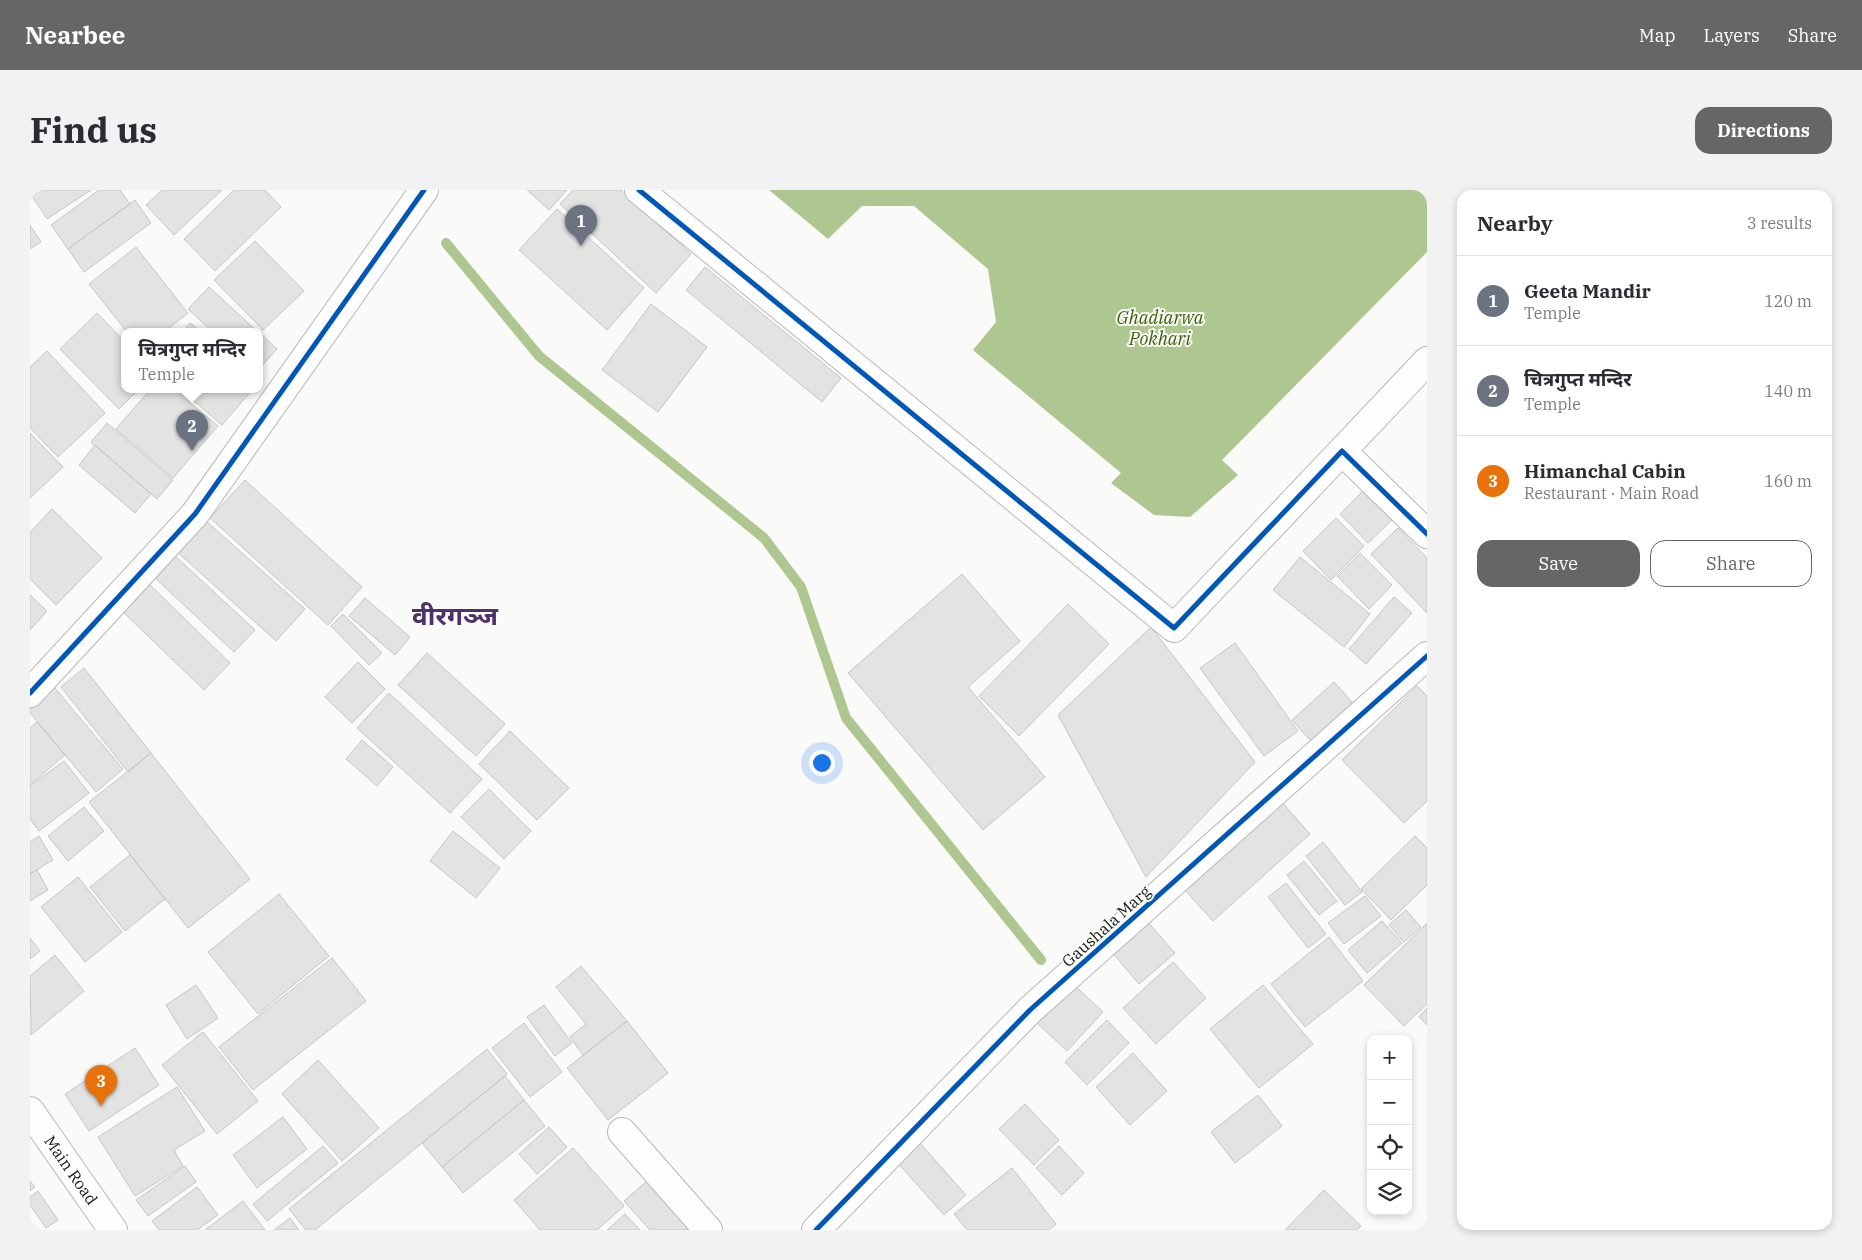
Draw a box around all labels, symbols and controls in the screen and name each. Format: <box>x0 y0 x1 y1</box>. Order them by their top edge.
text: Nearbee <box>25 19 125 51</box>
text: Map <box>1639 24 1676 47</box>
text: Layers <box>1704 24 1760 47</box>
text: Share <box>1788 24 1837 47</box>
text: Find us <box>30 107 157 153</box>
button: Directions <box>1695 107 1832 154</box>
pin: 1 <box>565 205 597 246</box>
text: Nearby <box>1477 209 1553 237</box>
text: 3 results <box>1747 213 1812 233</box>
text: Geeta Mandir <box>1524 279 1651 303</box>
text: 1 <box>1488 291 1498 311</box>
text: 120 m <box>1764 291 1812 311</box>
text: Temple <box>1524 303 1581 323</box>
water label: Ghadiarwa Pokhari <box>1117 306 1204 350</box>
popup <box>121 328 263 393</box>
text: चित्रगुप्त मन्दिर <box>138 337 246 361</box>
text: Temple <box>138 364 195 384</box>
text: चित्रगुप्त मन्दिर <box>1524 367 1632 391</box>
text: 2 <box>1488 381 1498 401</box>
text: 140 m <box>1764 381 1812 401</box>
text: Temple <box>1524 394 1581 414</box>
pin: 2 <box>176 410 208 451</box>
text: Himanchal Cabin <box>1524 459 1686 483</box>
text: 3 <box>1488 471 1498 491</box>
text: 160 m <box>1764 471 1812 491</box>
text: Restaurant · Main Road <box>1524 483 1699 503</box>
button: Save <box>1477 540 1640 587</box>
button: Share <box>1650 540 1812 587</box>
district label: वीरगञ्ज <box>412 598 498 632</box>
your location <box>809 750 835 776</box>
street label: Gaushala Marg <box>1058 881 1155 971</box>
map controls <box>1367 1035 1412 1215</box>
button: + <box>1367 1035 1412 1080</box>
pin: 3 <box>85 1065 117 1106</box>
button: − <box>1367 1080 1412 1125</box>
button: locate <box>1367 1125 1412 1170</box>
street label: Main Road <box>40 1132 102 1209</box>
button: layers <box>1367 1170 1412 1215</box>

